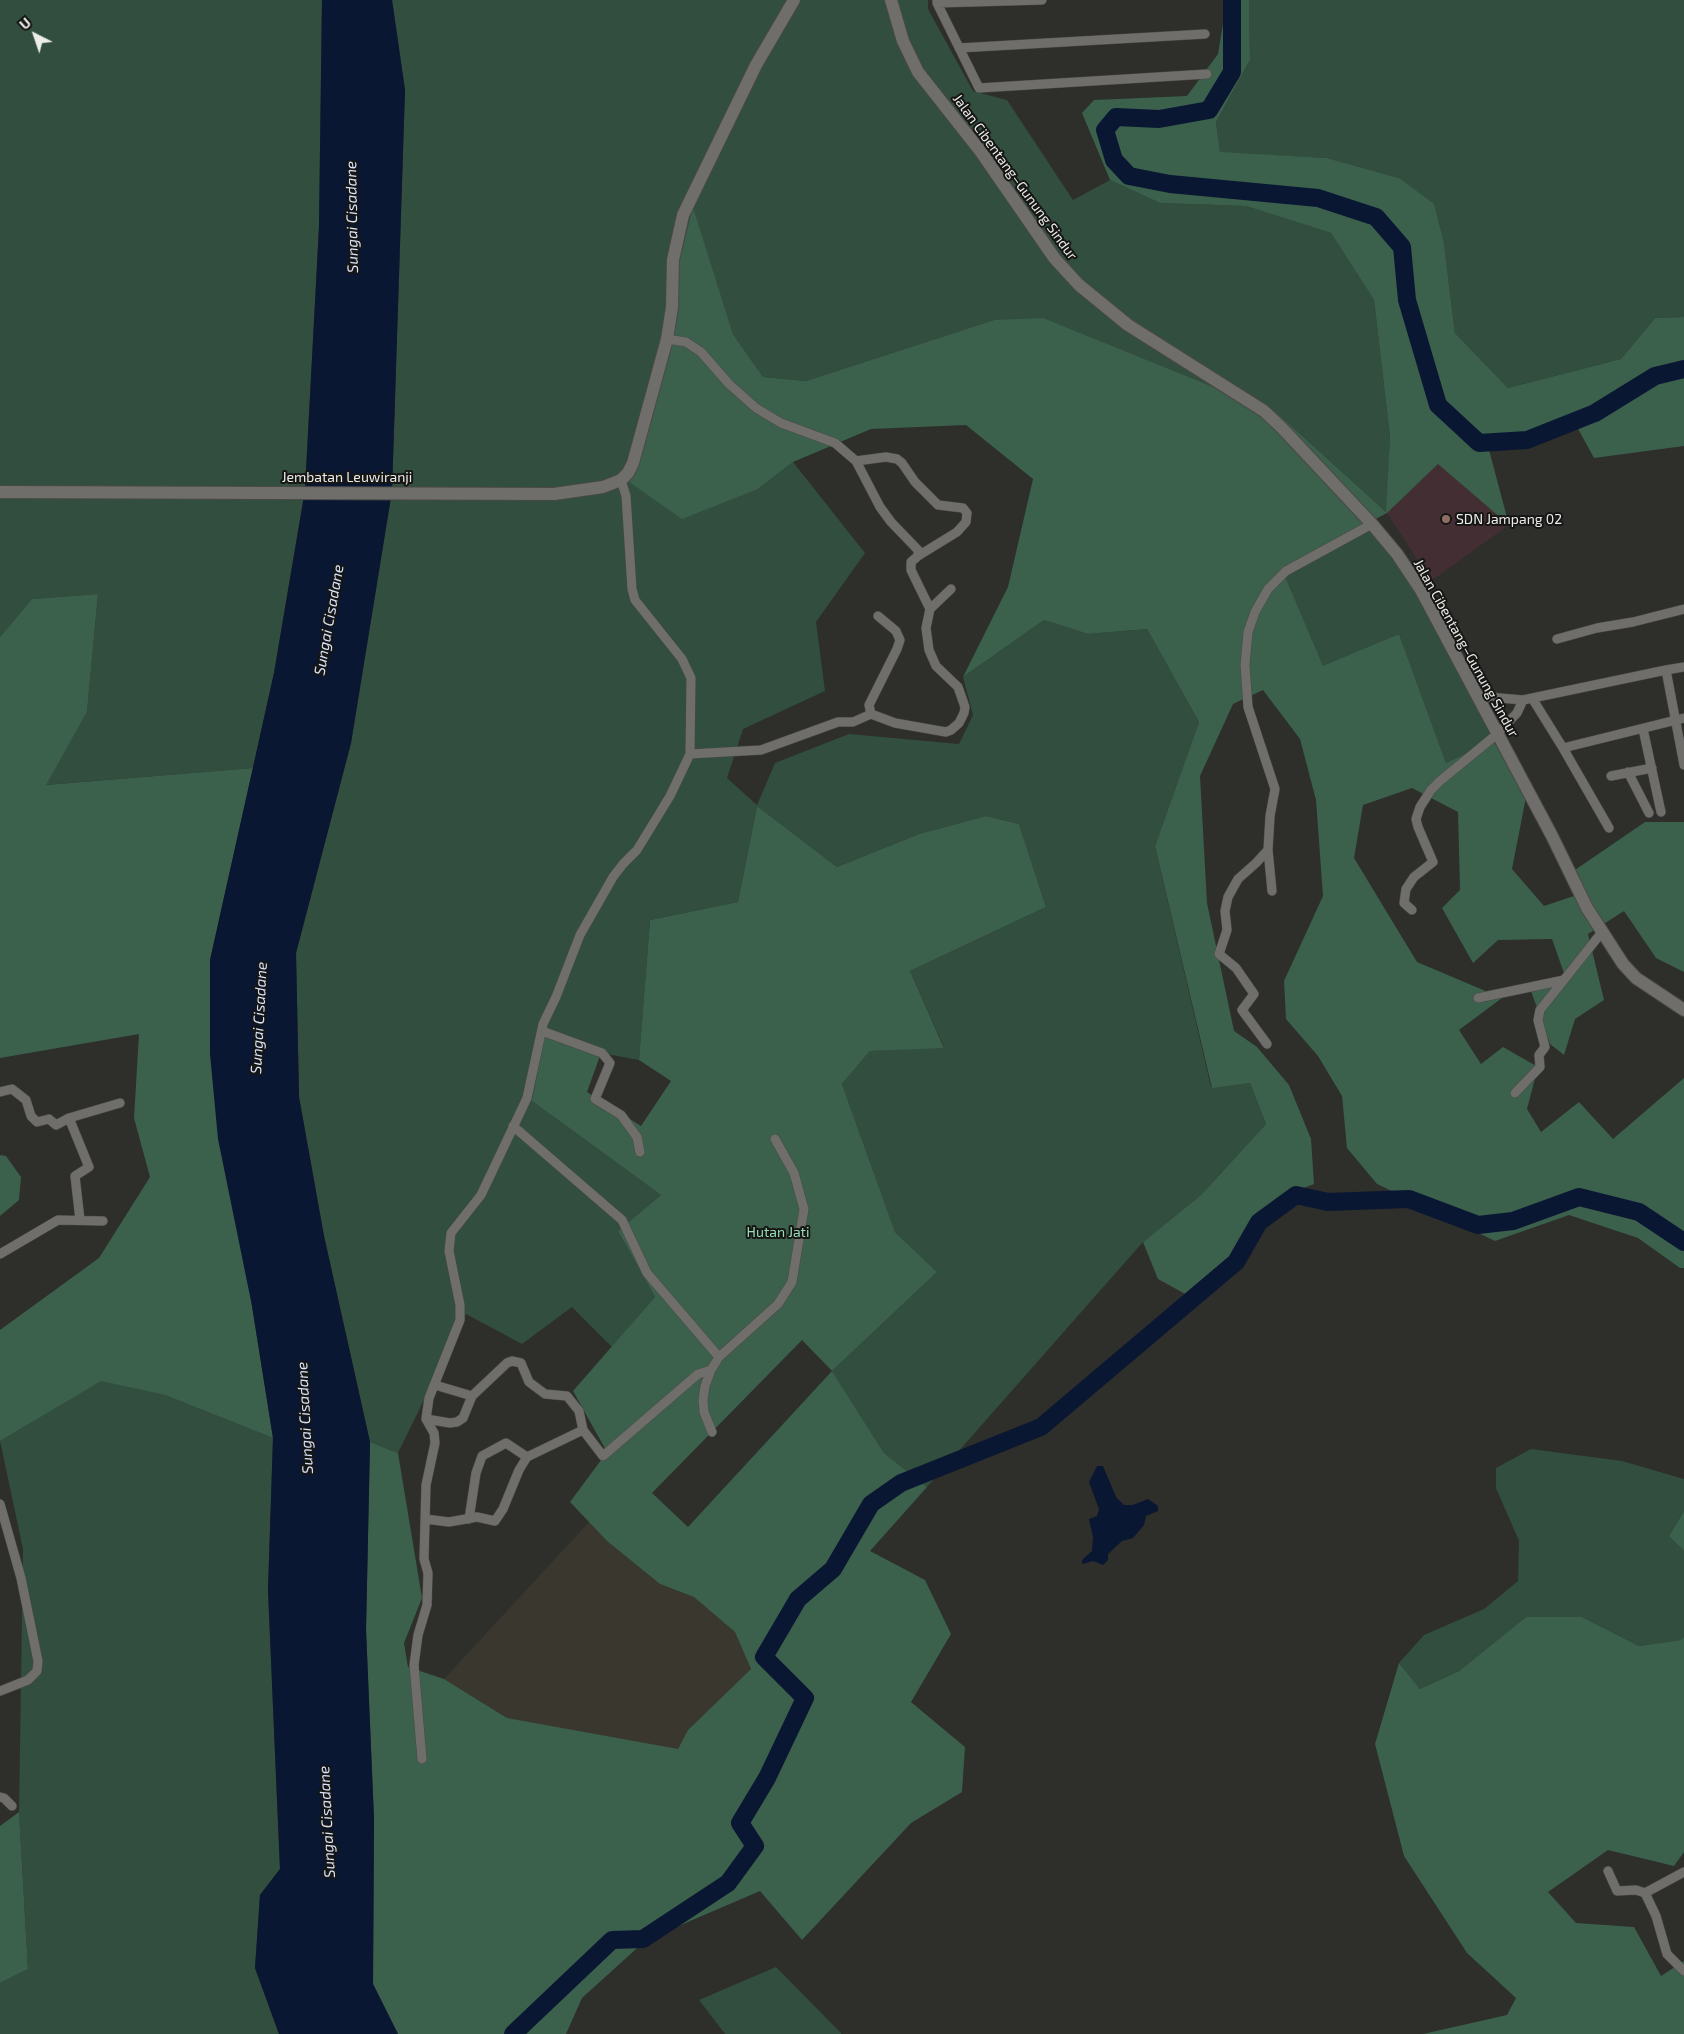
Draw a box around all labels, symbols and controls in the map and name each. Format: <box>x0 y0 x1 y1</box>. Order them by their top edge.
north arrow <box>10 10 60 60</box>
text: U <box>16 14 34 33</box>
street label: Jalan Cibentang–Gunung Sindur <box>949 91 1081 263</box>
water label: Sungai Cisadane <box>342 161 362 273</box>
street label: Jembatan Leuwiranji <box>282 469 412 485</box>
place label: SDN Jampang 02 <box>1456 511 1562 527</box>
marker: SDN Jampang 02 <box>1440 513 1452 525</box>
street label: Jalan Cibentang–Gunung Sindur <box>1410 556 1522 740</box>
water label: Sungai Cisadane <box>310 563 348 677</box>
water label: Sungai Cisadane <box>247 962 271 1074</box>
park label: Hutan Jati <box>747 1224 809 1240</box>
water label: Sungai Cisadane <box>293 1362 317 1474</box>
water label: Sungai Cisadane <box>315 1766 339 1878</box>

